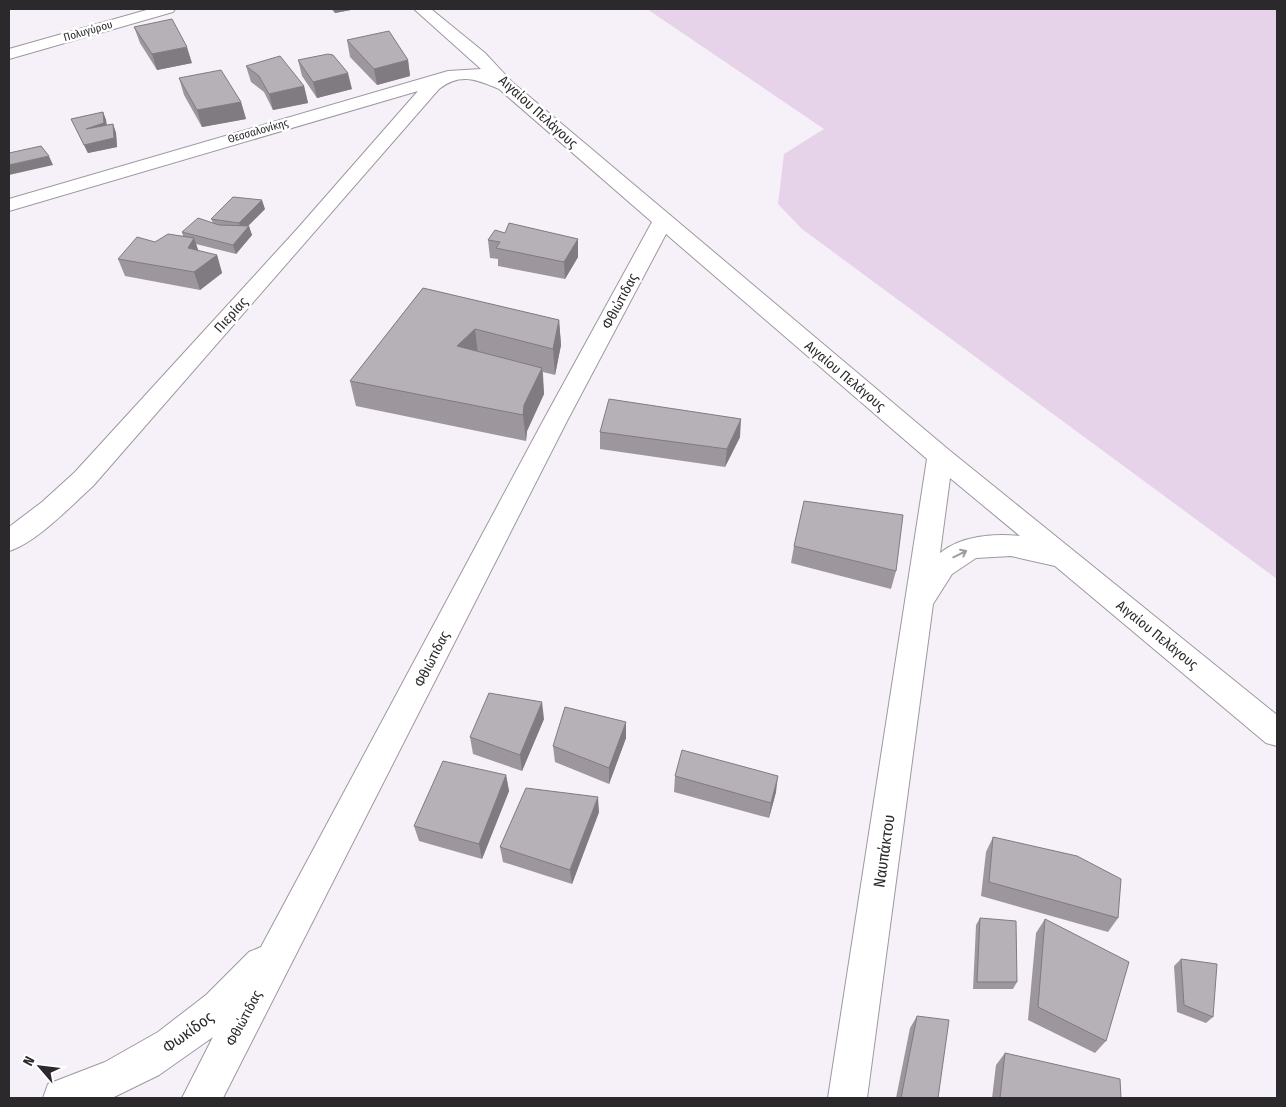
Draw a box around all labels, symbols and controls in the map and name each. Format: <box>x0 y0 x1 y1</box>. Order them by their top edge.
street label: Πολυγύρου <box>62 18 114 44</box>
street label: Αιγαίου Πελάγους <box>495 72 581 152</box>
street label: Θεσσαλονίκης <box>226 116 290 146</box>
street label: Φθιώτιδας <box>598 270 642 332</box>
street label: Πιερίας <box>211 294 251 336</box>
street label: Αιγαίου Πελάγους <box>801 337 889 415</box>
one-way arrow <box>952 549 967 558</box>
street label: Αιγαίου Πελάγους <box>1113 597 1201 673</box>
street label: Φθιώτιδας <box>411 628 453 690</box>
street label: Ναυπάκτου <box>869 813 899 889</box>
street label: Φθιώτιδας <box>222 987 266 1049</box>
street label: Φωκίδος <box>159 1007 217 1057</box>
north arrow <box>15 1042 65 1092</box>
text: N <box>19 1053 38 1069</box>

